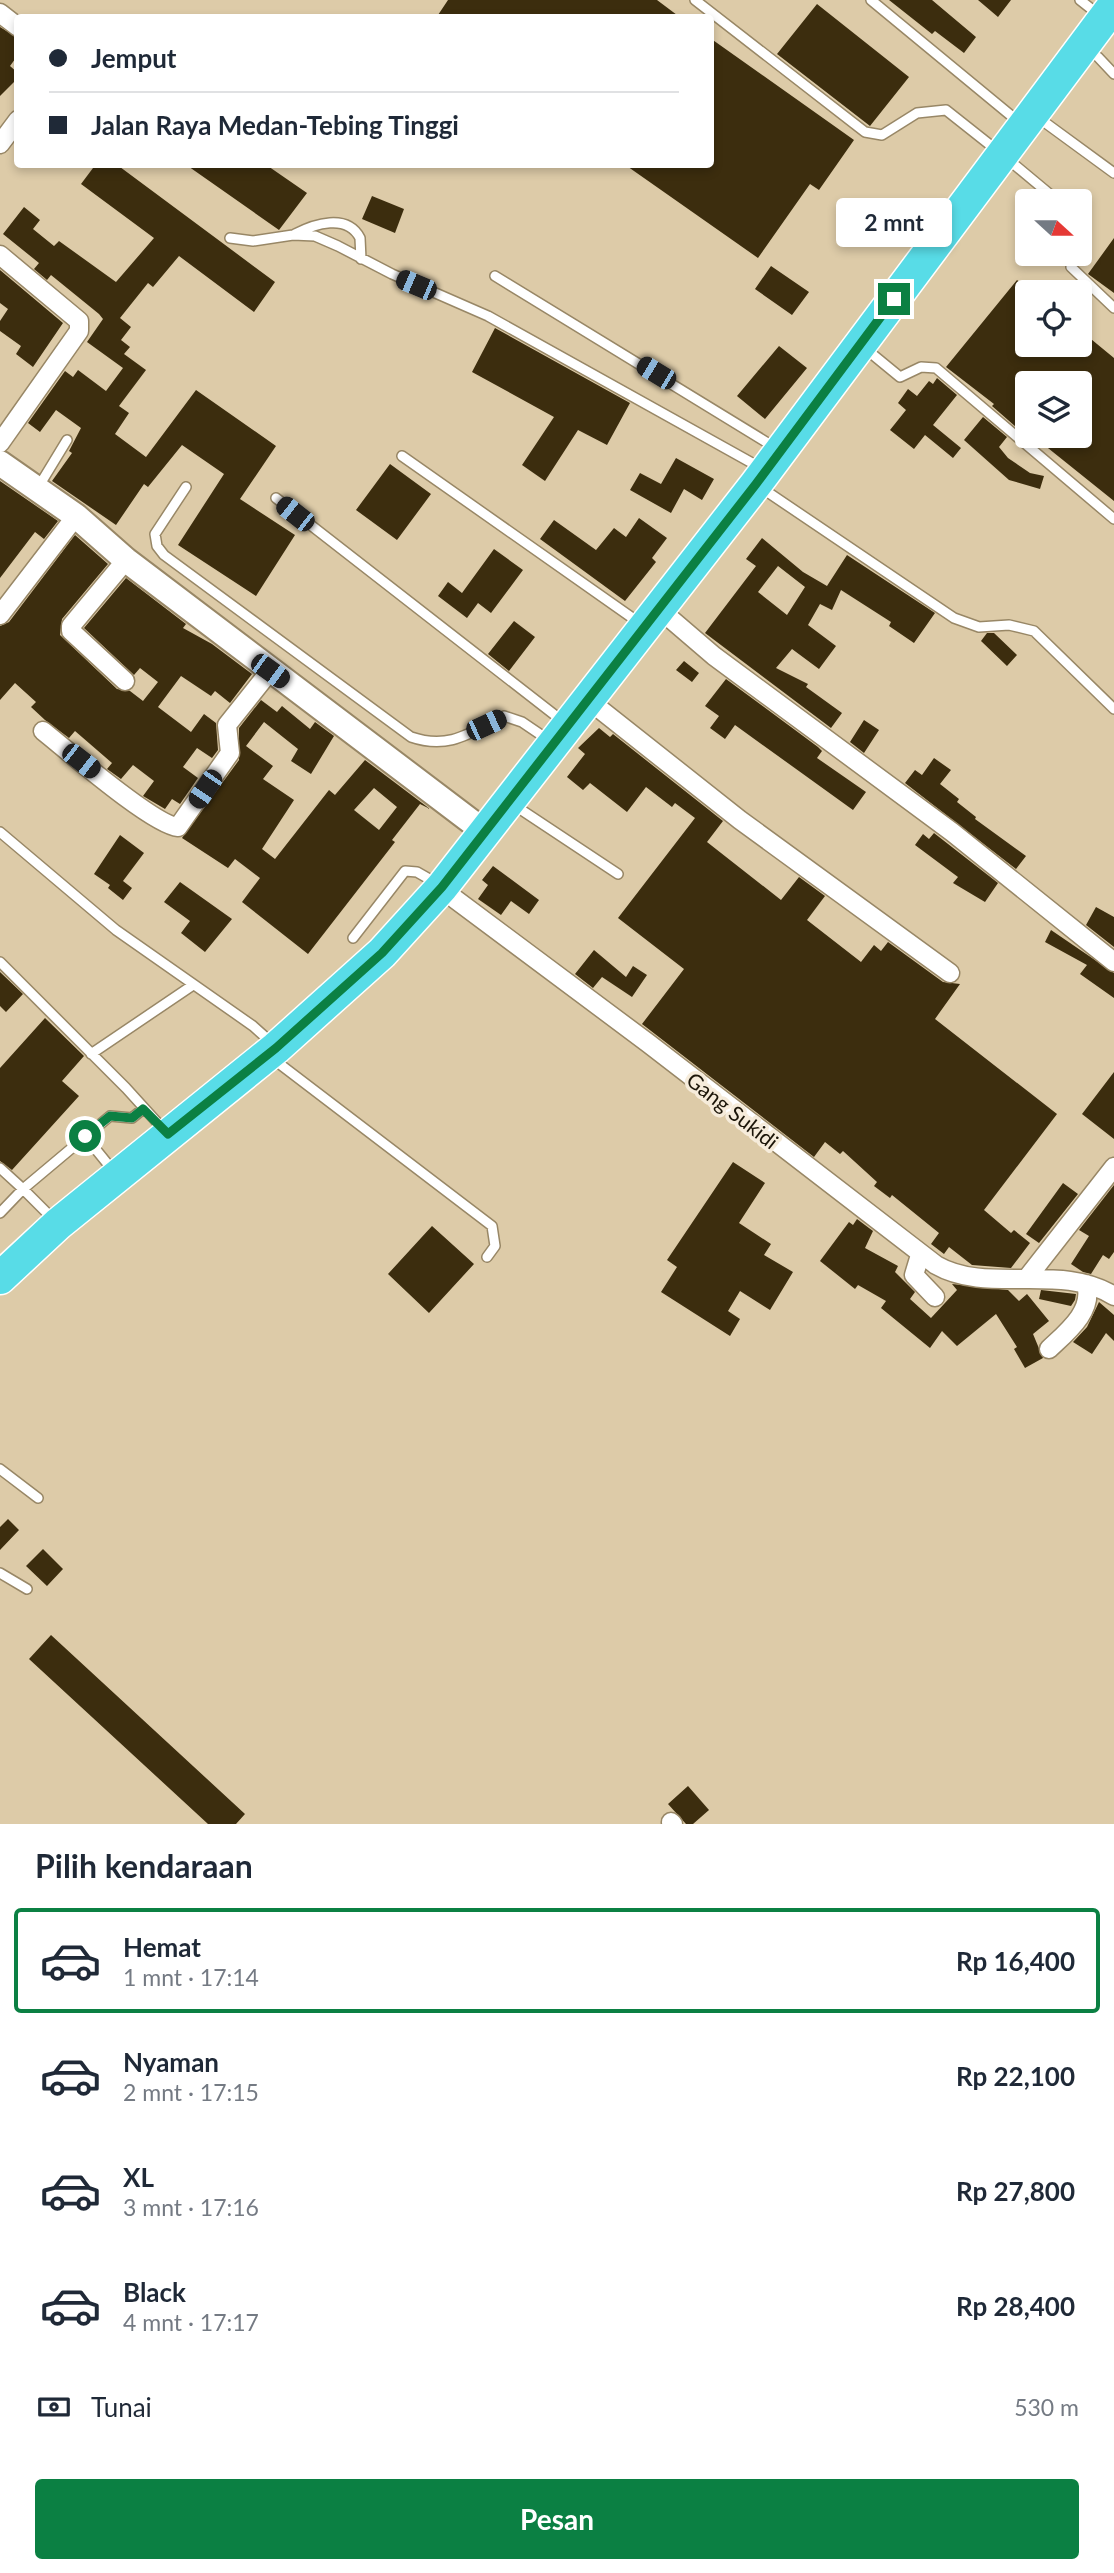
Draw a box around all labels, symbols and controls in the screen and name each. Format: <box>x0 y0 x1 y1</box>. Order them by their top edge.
text: Jemput <box>91 42 177 74</box>
text: Jalan Raya Medan-Tebing Tinggi <box>91 109 459 141</box>
north arrow <box>1015 189 1092 266</box>
map controls <box>1015 189 1092 448</box>
callout: 2 mnt <box>836 198 952 246</box>
text: 2 mnt <box>864 208 924 236</box>
car <box>393 267 440 303</box>
button: locate <box>1015 280 1092 357</box>
route end <box>878 283 910 315</box>
car <box>633 353 680 393</box>
button: layers <box>1015 371 1092 448</box>
car <box>272 493 319 535</box>
car <box>247 650 294 692</box>
car <box>463 707 510 743</box>
car <box>58 740 105 782</box>
car <box>185 766 226 812</box>
street label: Gang Sukidi <box>682 1067 784 1153</box>
route start <box>69 1120 101 1152</box>
text: Pilih kendaraan <box>35 1846 253 1885</box>
icon: car <box>39 1929 102 1992</box>
text: Hemat <box>123 1931 201 1963</box>
text: Rp 16,400 <box>956 1945 1075 1977</box>
text: 1 mnt · 17:14 <box>123 1963 259 1991</box>
icon: car <box>39 2044 102 2107</box>
text: Nyaman <box>123 2046 219 2078</box>
text: Rp 22,100 <box>956 2060 1075 2092</box>
text: 2 mnt · 17:15 <box>123 2078 259 2106</box>
icon: car <box>39 2159 102 2222</box>
text: XL <box>123 2161 154 2193</box>
text: Rp 27,800 <box>956 2175 1075 2207</box>
text: 3 mnt · 17:16 <box>123 2193 259 2221</box>
icon: car <box>39 2274 102 2337</box>
text: Black <box>123 2276 186 2308</box>
text: Rp 28,400 <box>956 2290 1075 2322</box>
text: 4 mnt · 17:17 <box>123 2308 259 2336</box>
icon: cash <box>35 2388 73 2426</box>
text: Tunai <box>91 2391 152 2423</box>
text: 530 m <box>1014 2393 1079 2421</box>
button: Pesan <box>35 2479 1079 2559</box>

